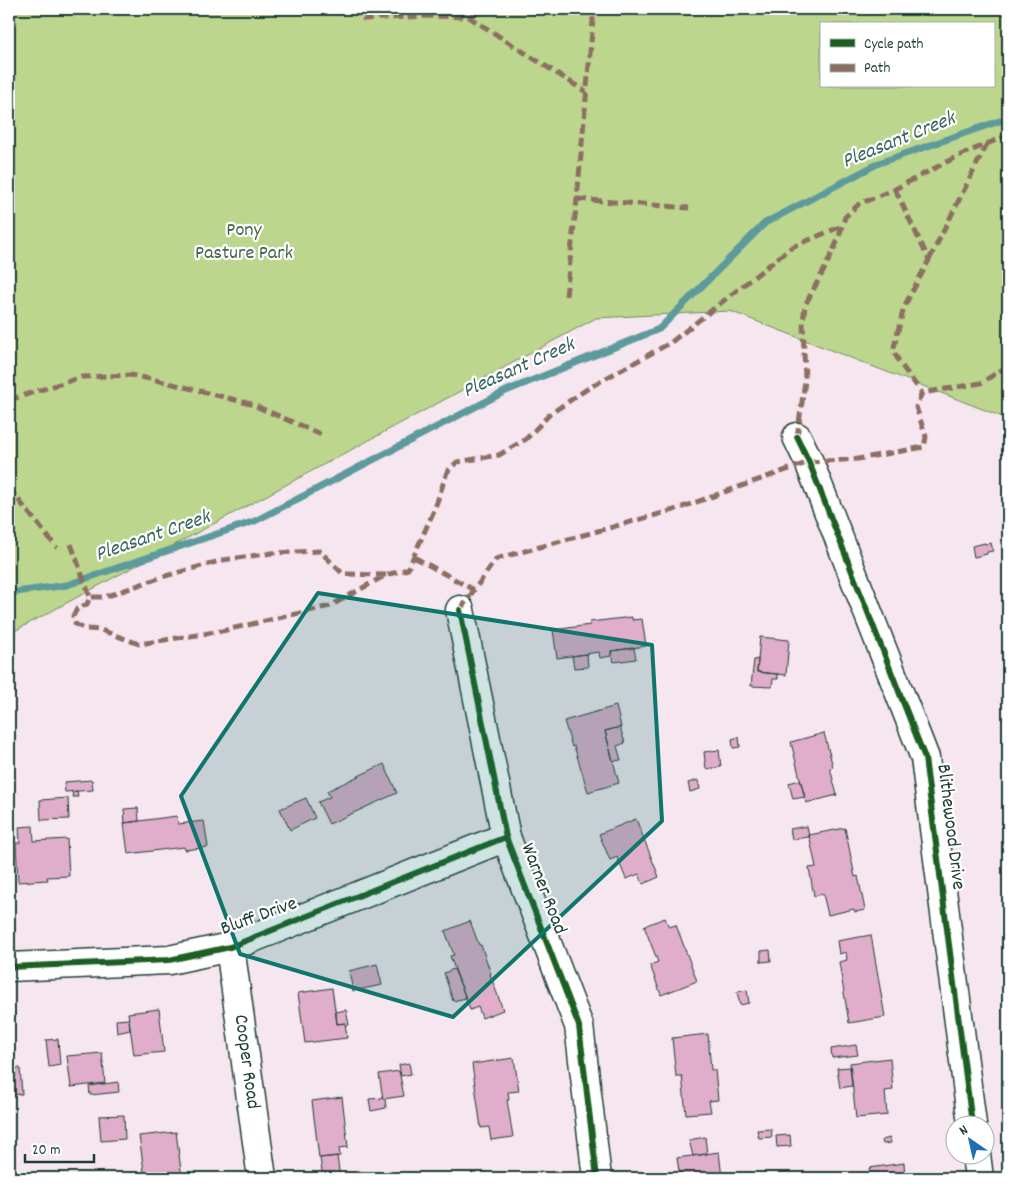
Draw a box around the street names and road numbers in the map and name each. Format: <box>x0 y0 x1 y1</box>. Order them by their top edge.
street label: Blithewood Drive <box>928 763 972 892</box>
street label: Warner Road <box>513 839 573 939</box>
street label: Bluff Drive <box>217 890 301 944</box>
street label: Cooper Road <box>226 1013 266 1111</box>

